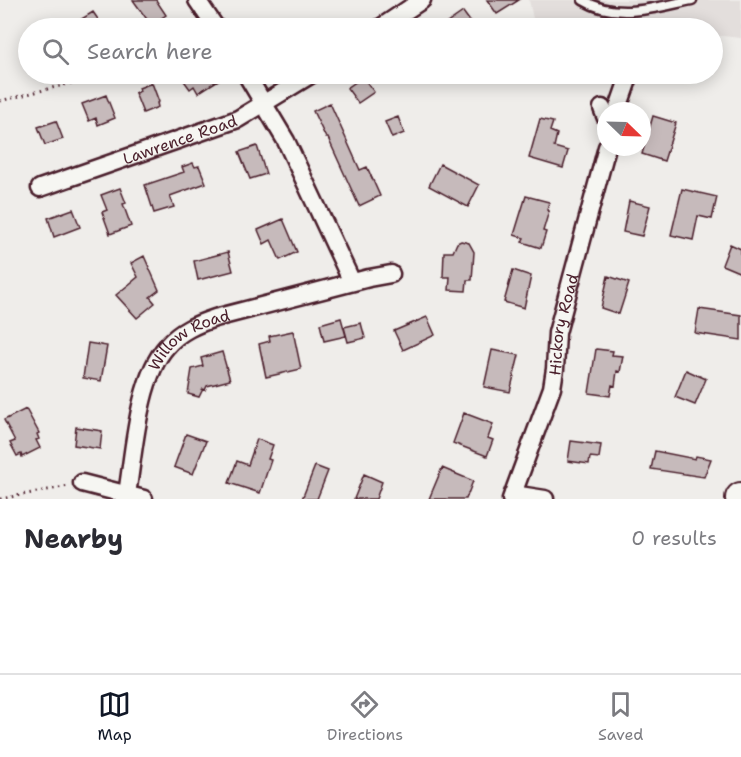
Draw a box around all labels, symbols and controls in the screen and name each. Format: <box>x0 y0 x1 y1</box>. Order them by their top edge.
search box <box>18 18 723 84</box>
icon: search <box>39 35 72 68</box>
text: Search here <box>87 37 213 66</box>
north arrow <box>597 102 651 156</box>
street label: Lawrence Road <box>120 110 240 169</box>
street label: Hickory Road <box>544 271 583 377</box>
street label: Willow Road <box>144 305 232 374</box>
text: Nearby <box>24 521 123 556</box>
text: 0 results <box>631 525 717 551</box>
tab: Map <box>98 688 132 745</box>
tab: Directions <box>327 688 403 745</box>
tab: Saved <box>598 688 644 745</box>

